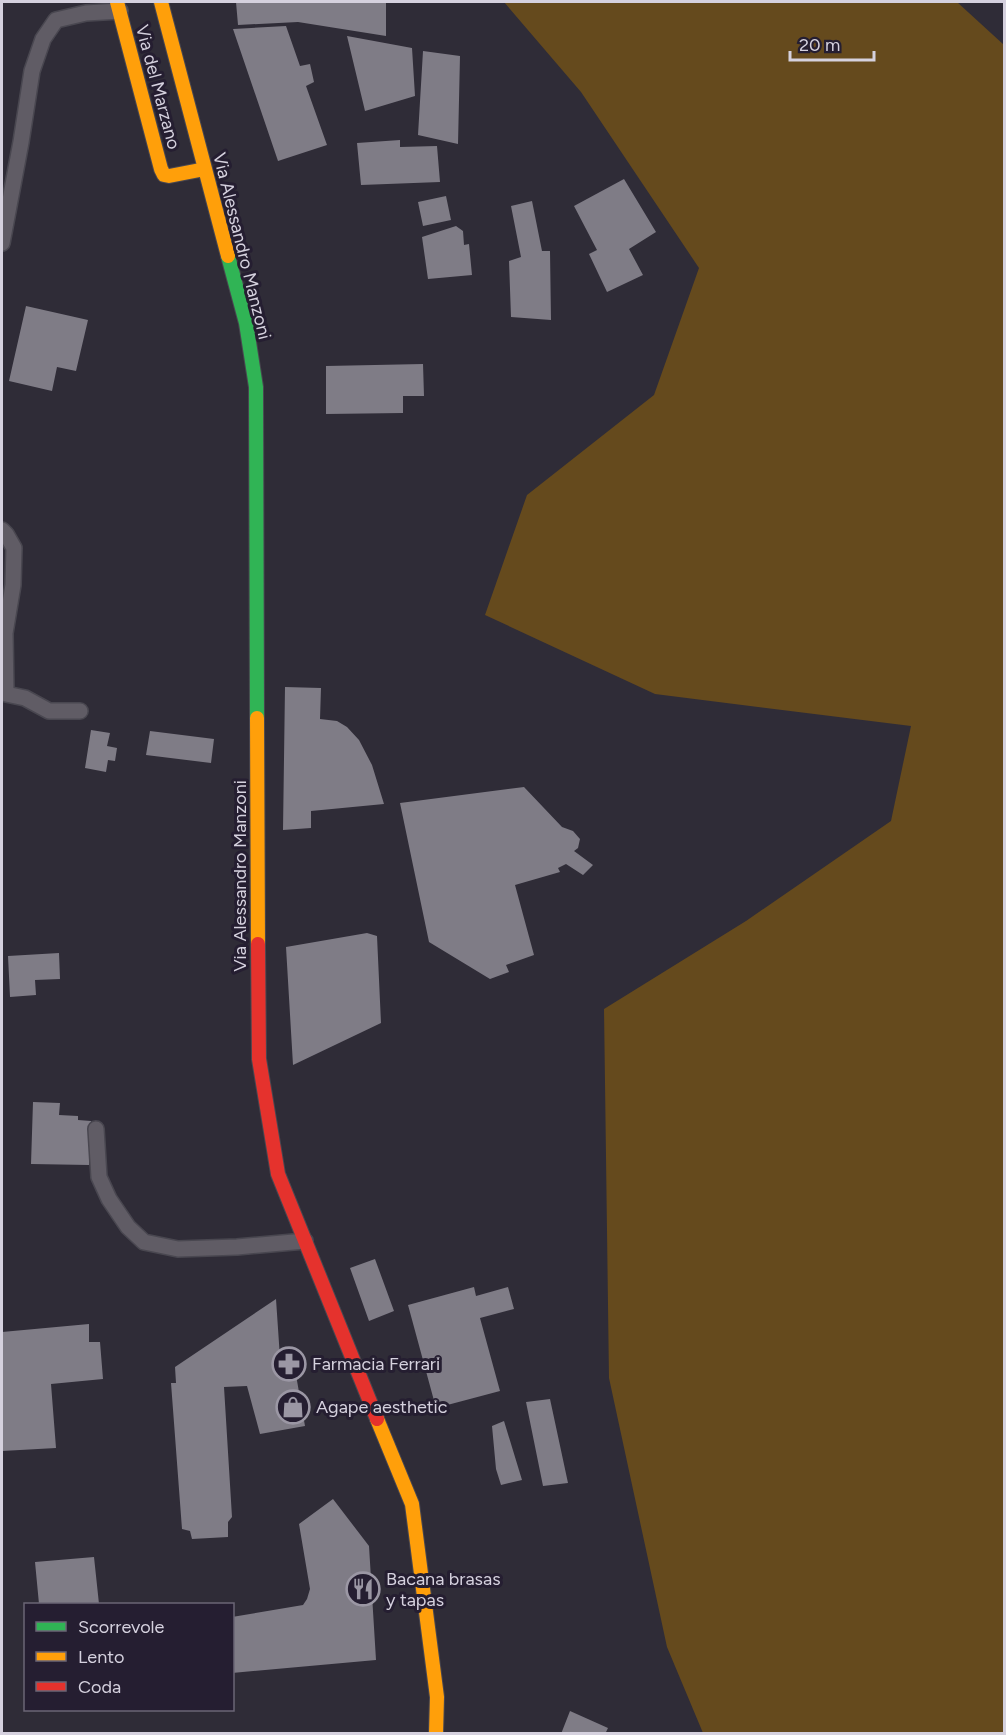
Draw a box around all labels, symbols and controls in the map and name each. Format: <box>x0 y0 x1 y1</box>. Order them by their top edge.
street label: Via del Marzano <box>131 22 185 152</box>
scale bar <box>790 24 874 62</box>
text: 20 m <box>799 34 840 56</box>
street label: Via Alessandro Manzoni <box>208 150 276 342</box>
street label: Via Alessandro Manzoni <box>229 780 251 972</box>
pharmacy icon: Farmacia Ferrari <box>271 1346 307 1382</box>
place label: Farmacia Ferrari <box>312 1353 440 1375</box>
shop icon: Agape aesthetic <box>275 1389 311 1425</box>
place label: Agape aesthetic <box>316 1396 448 1418</box>
place label: Bacana brasas y tapas <box>386 1568 501 1611</box>
restaurant icon: Bacana brasas y tapas <box>345 1571 381 1607</box>
legend <box>24 1603 234 1711</box>
text: Scorrevole <box>78 1616 165 1638</box>
text: Lento <box>78 1646 124 1668</box>
text: Coda <box>78 1676 121 1698</box>

